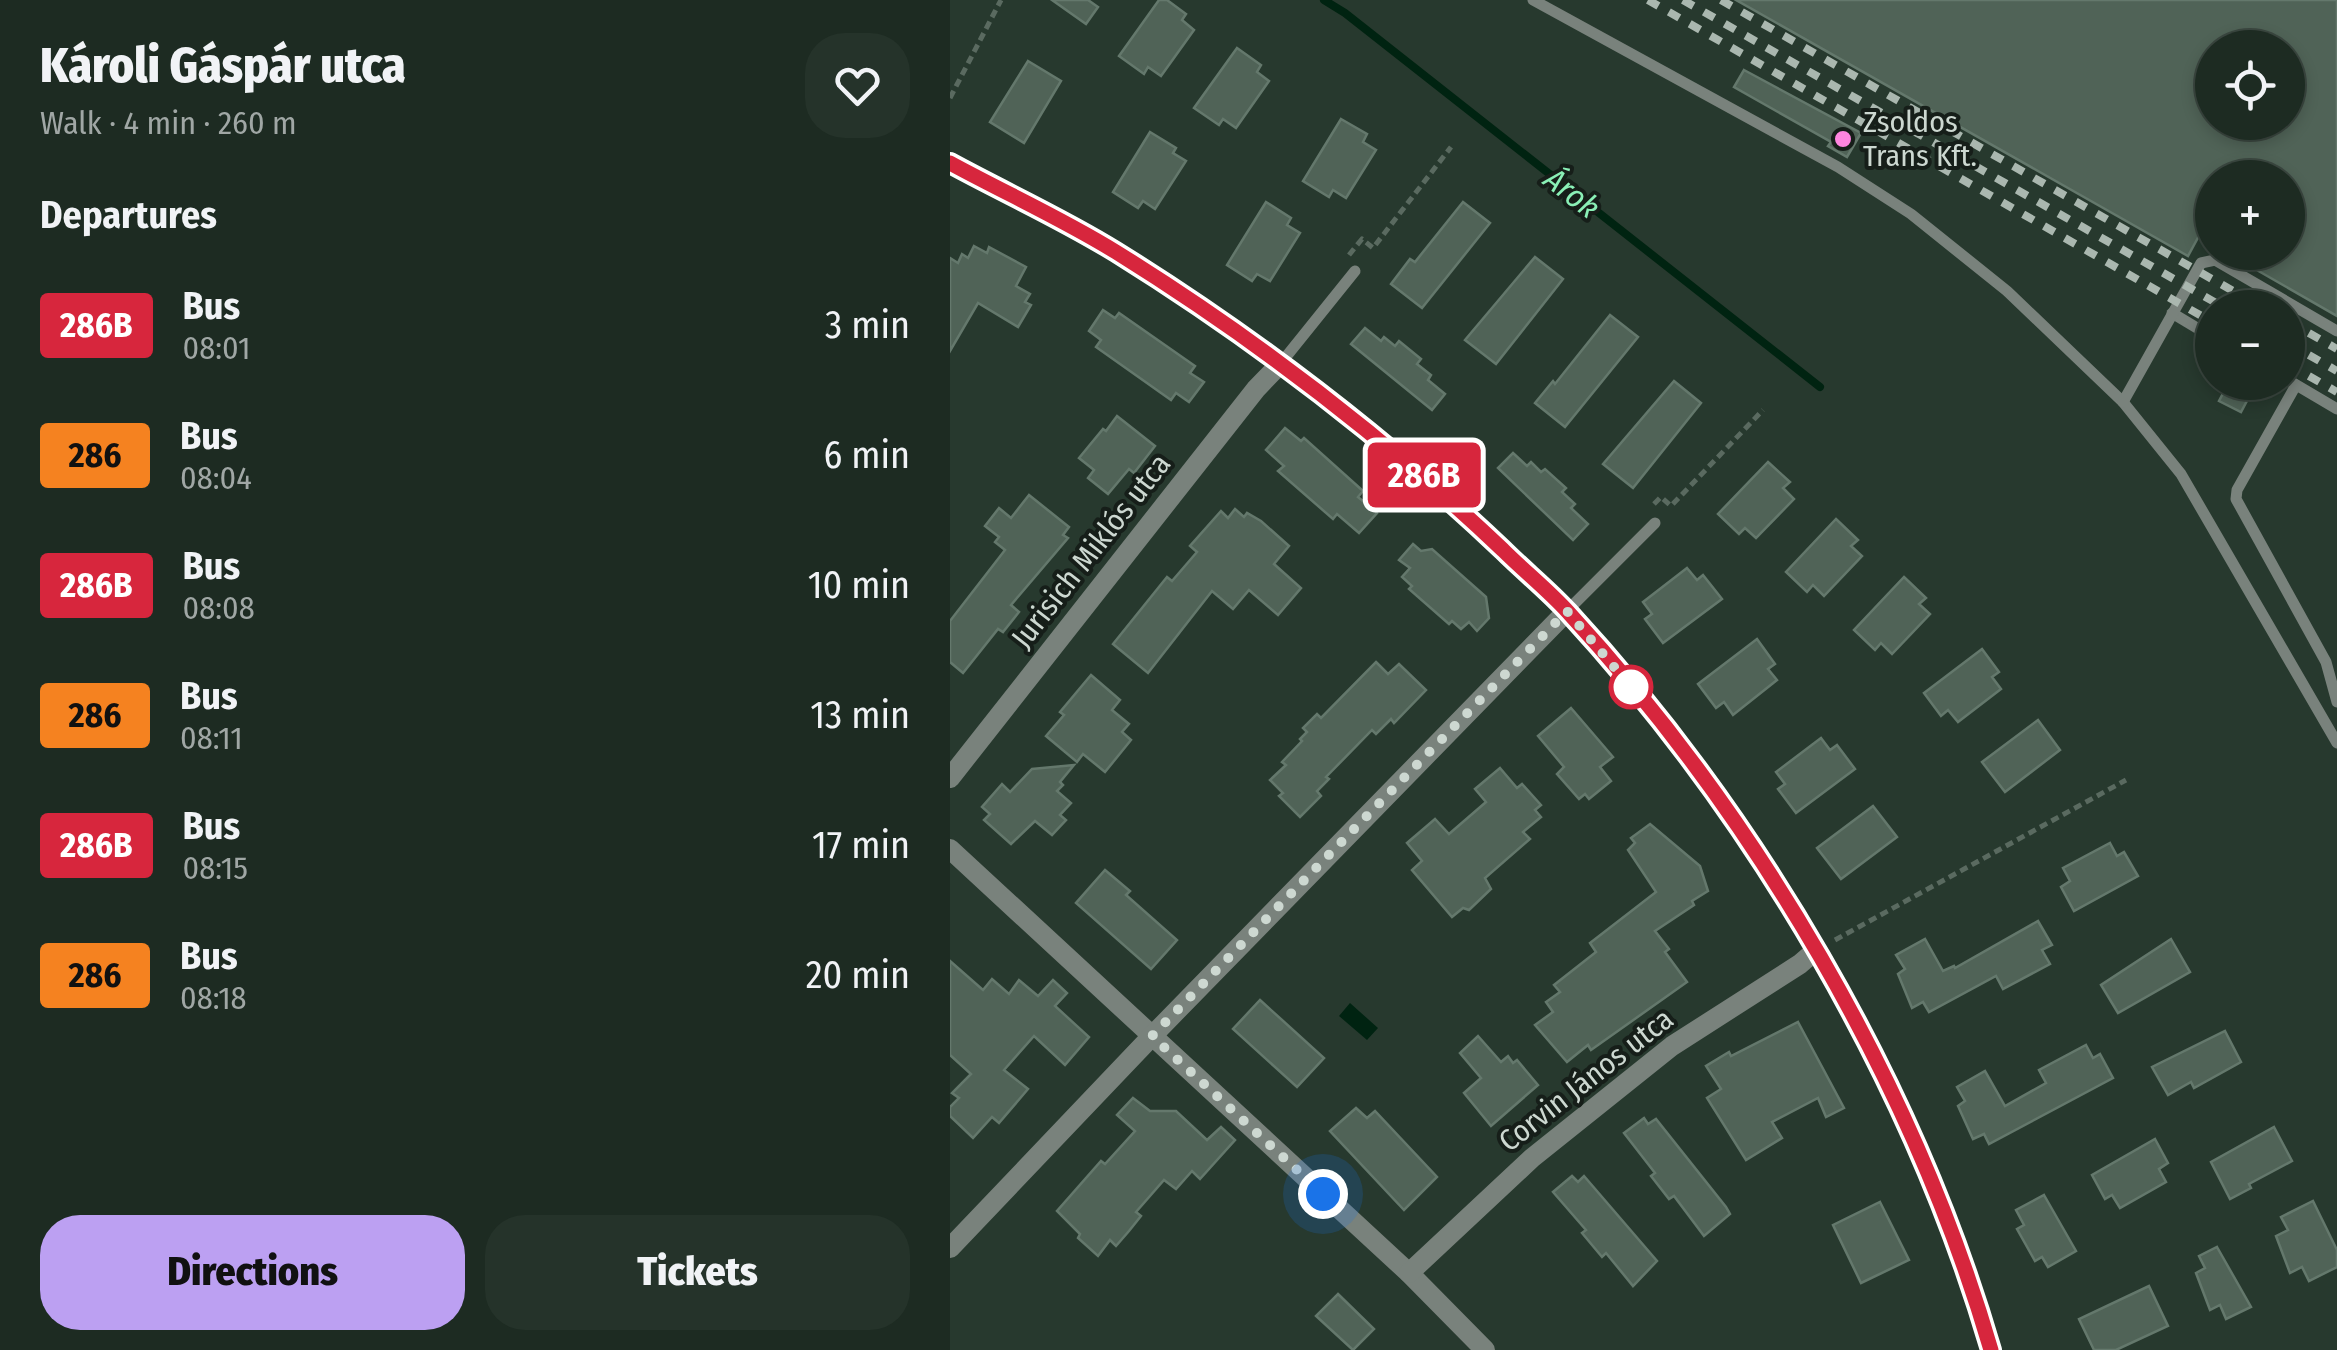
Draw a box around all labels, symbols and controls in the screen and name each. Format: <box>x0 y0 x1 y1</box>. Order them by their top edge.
map controls <box>2195 30 2305 400</box>
button: locate <box>2195 30 2305 140</box>
button: heart <box>805 33 910 138</box>
text: Károli Gáspár utca <box>40 37 406 95</box>
text: Walk · 4 min · 260 m <box>40 104 297 142</box>
place label: Zsoldos Trans Kft. <box>1863 104 1977 174</box>
marker: Zsoldos Trans Kft. <box>1832 128 1854 150</box>
water label: Árok <box>1536 159 1607 226</box>
button: + <box>2195 160 2305 270</box>
text: Departures <box>40 192 217 238</box>
text: Bus <box>183 283 240 329</box>
button: − <box>2195 290 2305 400</box>
text: 3 min <box>825 302 910 348</box>
text: 286B <box>60 304 133 346</box>
text: 08:01 <box>183 329 250 367</box>
text: Bus <box>180 413 238 459</box>
text: 6 min <box>823 432 910 478</box>
text: 286 <box>69 434 122 476</box>
line badge: 286B <box>1354 442 1494 508</box>
street label: Jurisich Miklós utca <box>1004 447 1178 655</box>
text: 286B <box>1388 454 1460 496</box>
text: 08:04 <box>180 459 252 497</box>
text: Bus <box>183 543 240 589</box>
text: 10 min <box>808 562 910 608</box>
text: 286B <box>60 564 133 606</box>
text: 08:08 <box>183 589 255 627</box>
unlabelled marker <box>1610 666 1652 708</box>
text: Bus <box>180 673 238 719</box>
text: 13 min <box>810 692 910 738</box>
text: 286 <box>69 694 122 736</box>
text: 08:11 <box>180 719 243 757</box>
text: Bus <box>183 803 240 849</box>
text: 17 min <box>812 822 910 868</box>
text: 286B <box>60 824 133 866</box>
text: 08:15 <box>183 849 248 887</box>
text: Bus <box>180 933 238 979</box>
text: 20 min <box>806 952 910 998</box>
text: 286 <box>69 954 122 996</box>
text: 08:18 <box>180 979 247 1017</box>
street label: Corvin János utca <box>1492 1001 1680 1159</box>
your location <box>1298 1169 1348 1219</box>
button: Directions <box>40 1215 465 1330</box>
button: Tickets <box>485 1215 910 1330</box>

